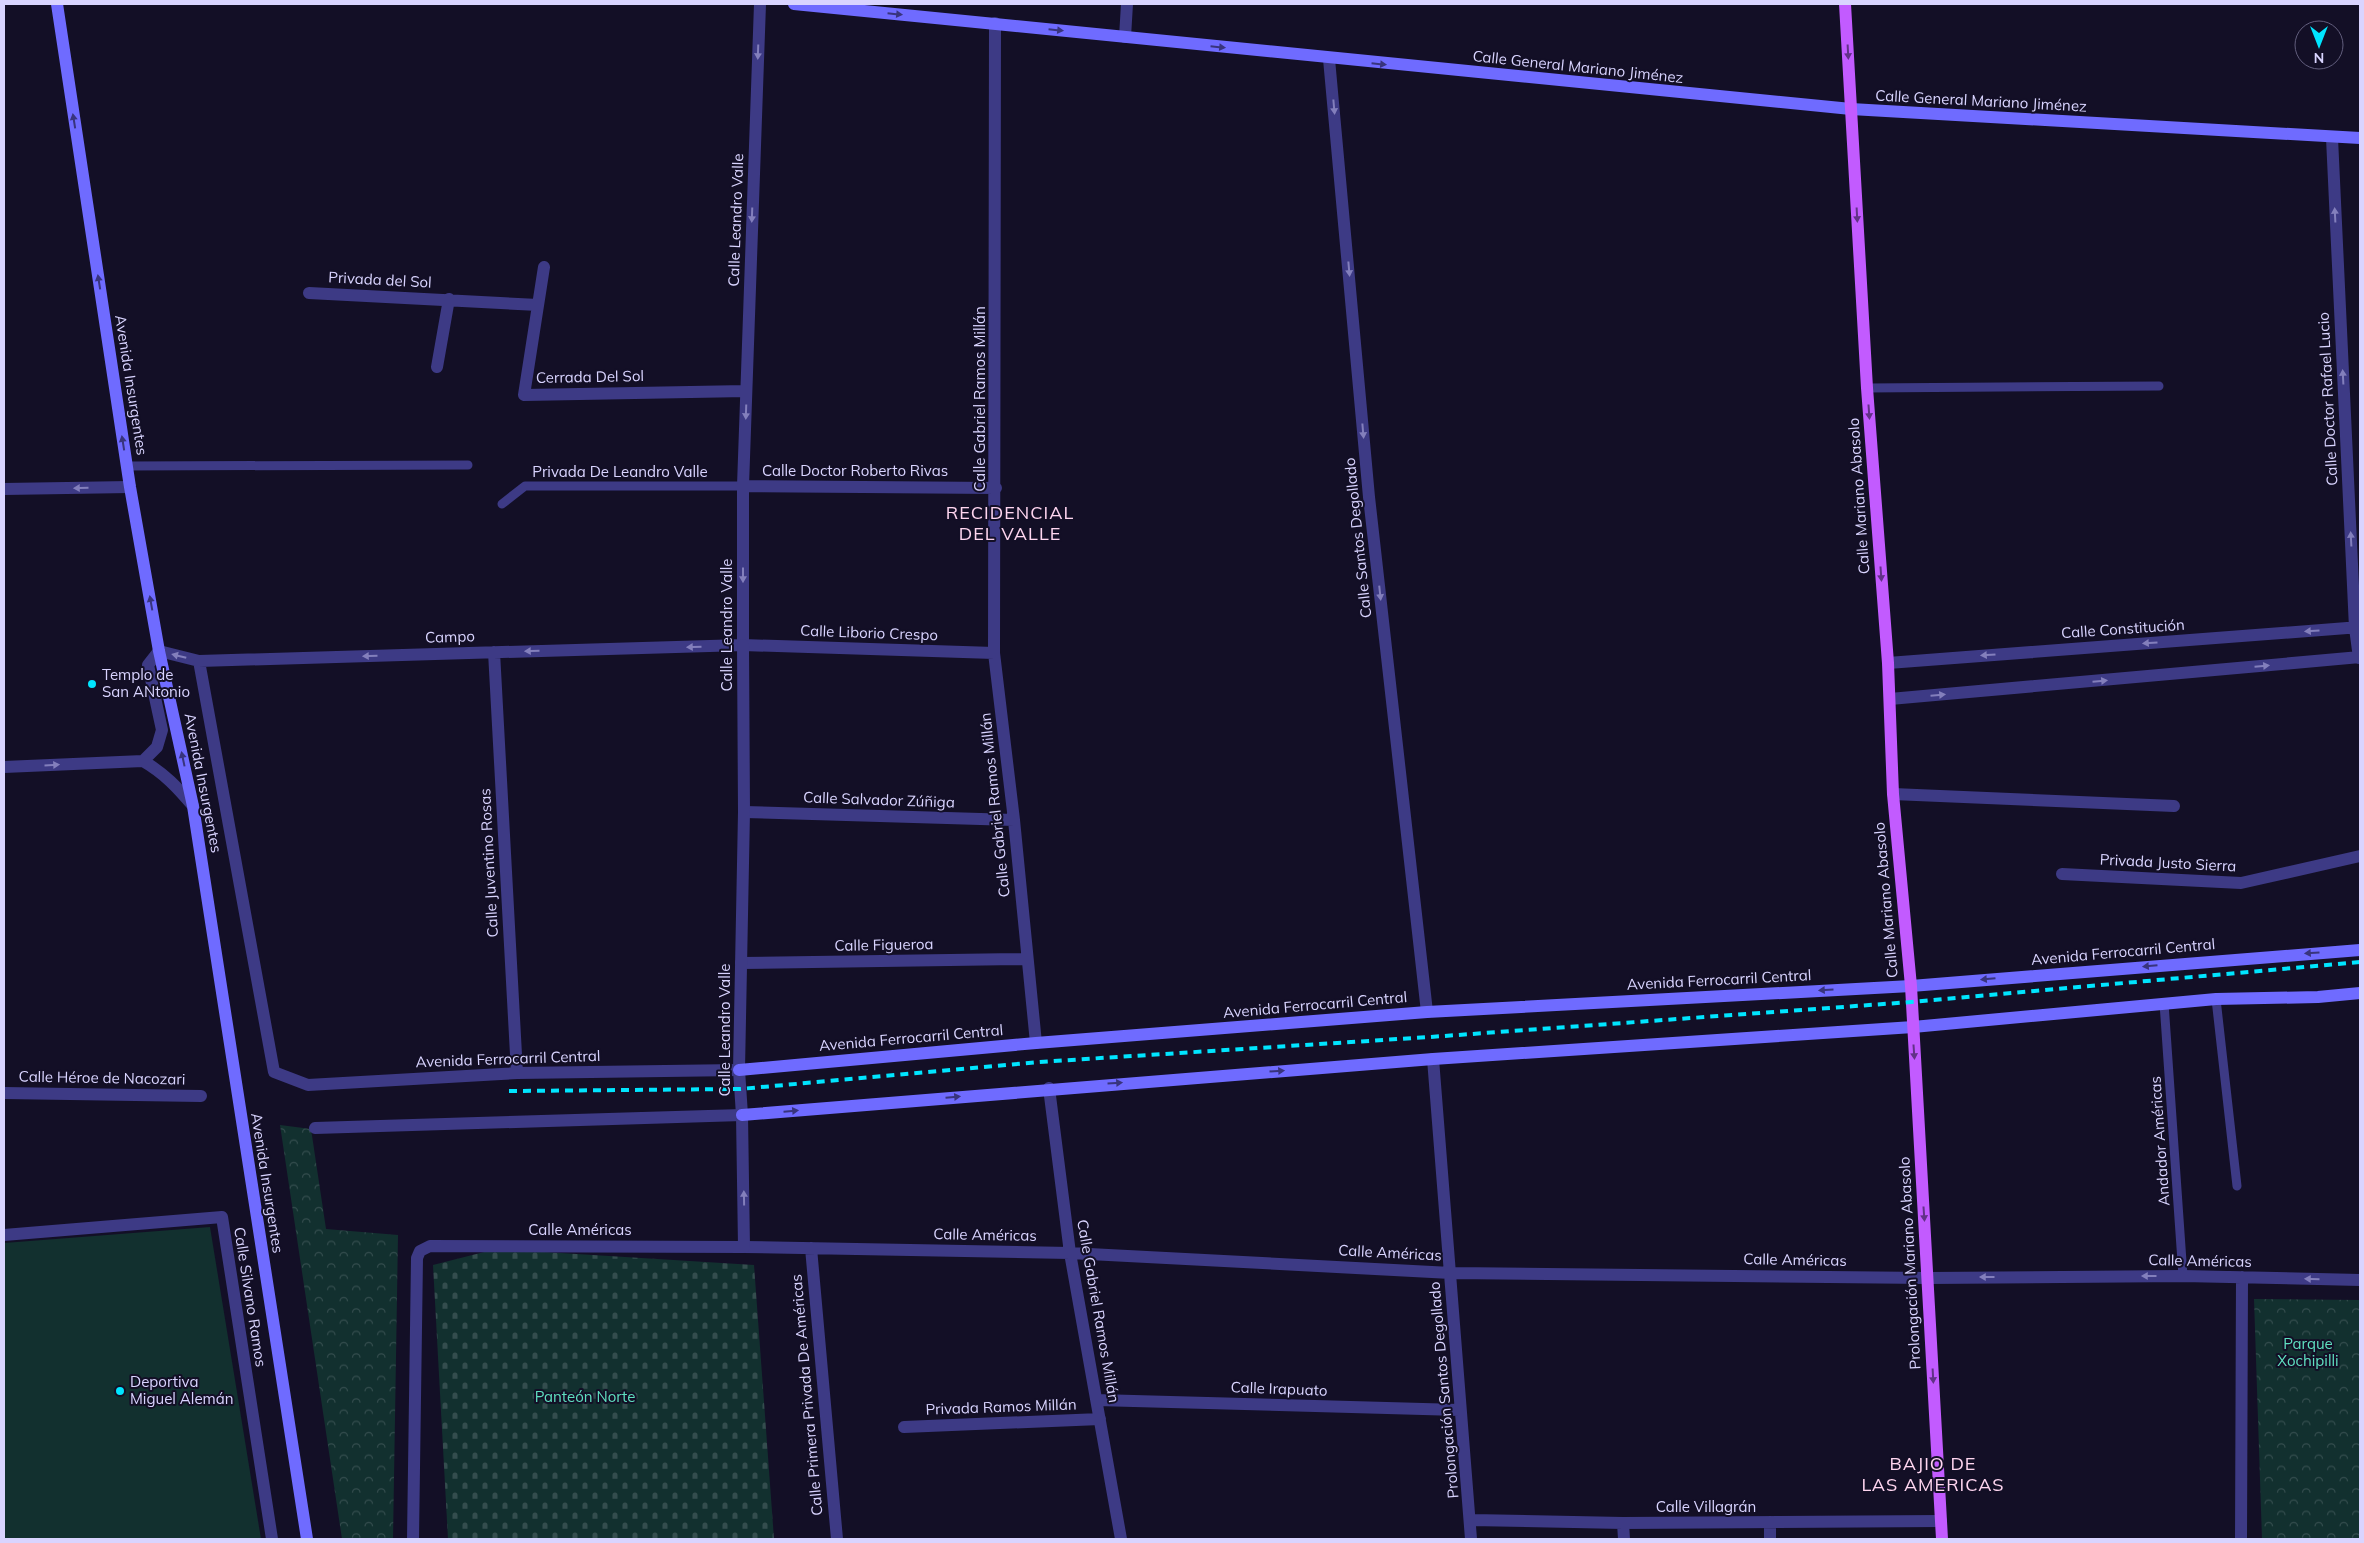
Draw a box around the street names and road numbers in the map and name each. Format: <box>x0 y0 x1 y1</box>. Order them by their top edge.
street label: Calle General Mariano Jiménez <box>1472 46 1685 87</box>
street label: Calle General Mariano Jiménez <box>1875 85 2088 116</box>
street label: Calle Leandro Valle <box>724 153 747 287</box>
street label: Privada del Sol <box>328 267 432 292</box>
street label: Calle Gabriel Ramos Millán <box>970 306 989 492</box>
street label: Calle Doctor Rafael Lucio <box>2313 312 2342 486</box>
street label: Avenida Insurgentes <box>111 313 152 456</box>
street label: Cerrada Del Sol <box>536 366 644 387</box>
street label: Calle Mariano Abasolo <box>1844 417 1873 575</box>
street label: Calle Santos Degollado <box>1340 457 1375 619</box>
street label: Calle Doctor Roberto Rivas <box>762 461 948 480</box>
street label: Privada De Leandro Valle <box>532 462 708 481</box>
street label: Calle Leandro Valle <box>717 558 736 692</box>
street label: Calle Constitución <box>2061 615 2185 642</box>
street label: Calle Liborio Crespo <box>800 621 938 644</box>
street label: Campo <box>425 626 475 647</box>
street label: Avenida Insurgentes <box>181 711 226 854</box>
street label: Calle Gabriel Ramos Millán <box>975 712 1014 898</box>
street label: Calle Salvador Zúñiga <box>803 787 955 812</box>
street label: Calle Juventino Rosas <box>475 788 502 938</box>
street label: Calle Mariano Abasolo <box>1869 821 1902 979</box>
street label: Privada Justo Sierra <box>2099 849 2237 876</box>
street label: Calle Figueroa <box>834 934 934 955</box>
street label: Avenida Ferrocarril Central <box>2030 934 2216 969</box>
street label: Calle Leandro Valle <box>715 963 734 1097</box>
street label: Avenida Ferrocarril Central <box>1626 965 1812 994</box>
street label: Avenida Ferrocarril Central <box>1222 987 1408 1022</box>
street label: Avenida Ferrocarril Central <box>818 1020 1004 1055</box>
street label: Avenida Ferrocarril Central <box>415 1046 601 1071</box>
street label: Calle Héroe de Nacozari <box>19 1067 185 1088</box>
street label: Andador Américas <box>2145 1076 2174 1207</box>
street label: Avenida Insurgentes <box>247 1111 288 1254</box>
street label: Prolongación Mariano Abasolo <box>1894 1156 1925 1370</box>
street label: Calle Gabriel Ramos Millán <box>1073 1218 1124 1404</box>
street label: Calle Américas <box>528 1220 632 1239</box>
street label: Calle Américas <box>933 1224 1037 1245</box>
street label: Calle Silvano Ramos <box>230 1226 271 1368</box>
street label: Calle Américas <box>1338 1240 1442 1265</box>
street label: Calle Américas <box>1743 1249 1847 1270</box>
street label: Calle Américas <box>2148 1250 2252 1271</box>
street label: Calle Primera Privada De Américas <box>786 1274 827 1517</box>
street label: Prolongación Santos Degollado <box>1425 1281 1462 1499</box>
street label: Calle Irapuato <box>1230 1377 1328 1400</box>
street label: Privada Ramos Millán <box>925 1394 1077 1419</box>
street label: Calle Villagrán <box>1656 1497 1756 1516</box>

